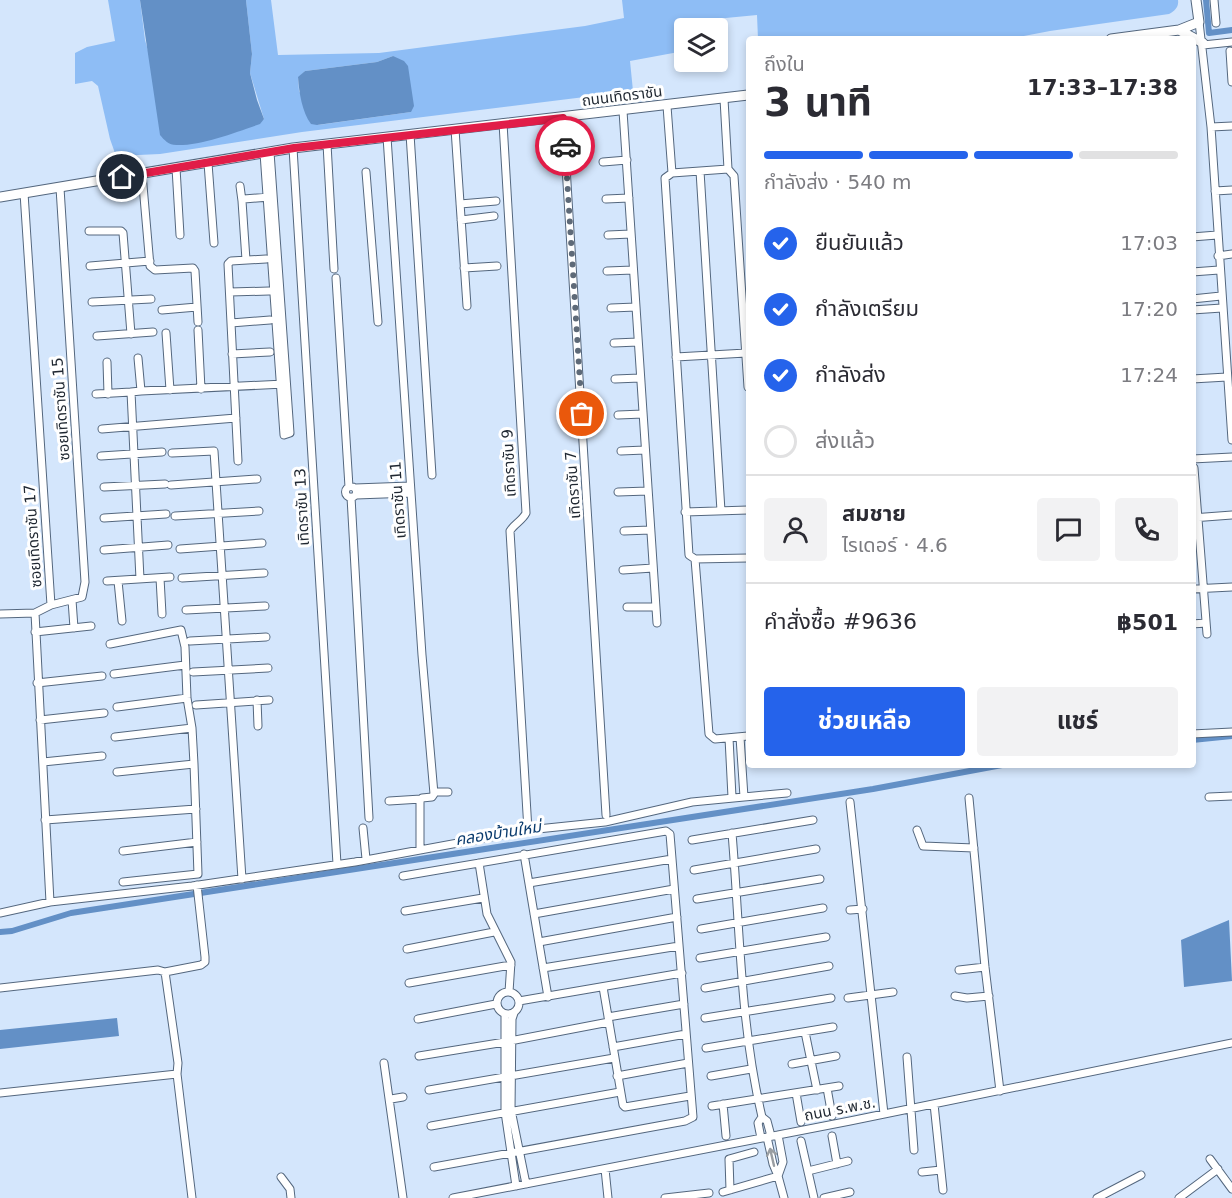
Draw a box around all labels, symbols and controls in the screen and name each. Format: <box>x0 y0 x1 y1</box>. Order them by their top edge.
map controls <box>674 18 728 72</box>
button: layers <box>674 18 728 72</box>
text: ถึงใน <box>764 52 805 76</box>
text: 17:33–17:38 <box>1027 75 1178 100</box>
text: 3 นาที <box>764 80 872 125</box>
street label: ถนนเทิดราชัน <box>581 82 663 110</box>
courier <box>535 116 595 176</box>
icon: car <box>549 130 582 163</box>
pin <box>96 151 147 202</box>
icon: home <box>105 160 138 193</box>
text: กำลังส่ง · 540 m <box>764 170 912 194</box>
icon: check <box>764 227 797 260</box>
text: ยืนยันแล้ว <box>815 230 904 255</box>
text: 17:03 <box>1120 231 1178 255</box>
icon: check <box>764 293 797 326</box>
text: กำลังเตรียม <box>815 296 919 321</box>
text: 17:20 <box>1120 297 1178 321</box>
street label: ซอยเทิดราชัน 15 <box>48 357 74 461</box>
icon: check <box>764 359 797 392</box>
text: กำลังส่ง <box>815 362 886 387</box>
text: 17:24 <box>1120 363 1178 387</box>
pin <box>556 388 607 439</box>
icon: bag <box>565 397 598 430</box>
text: ส่งแล้ว <box>815 428 875 453</box>
street label: เทิดราชัน 9 <box>498 429 520 497</box>
street label: เทิดราชัน 7 <box>562 450 584 520</box>
street label: เทิดราชัน 11 <box>386 461 410 539</box>
street label: เทิดราชัน 13 <box>291 468 313 546</box>
street label: ซอยเทิดราชัน 17 <box>20 484 46 588</box>
button: person <box>764 498 827 561</box>
button: chat <box>1037 498 1100 561</box>
button: phone <box>1115 498 1178 561</box>
text: สมชาย <box>842 501 906 526</box>
text: ไรเดอร์ · 4.6 <box>842 533 948 557</box>
text: คำสั่งซื้อ #9636 <box>764 609 917 634</box>
text: ฿501 <box>1117 610 1178 635</box>
button: ช่วยเหลือ <box>764 687 965 756</box>
button: แชร์ <box>977 687 1178 756</box>
water label: คลองบ้านใหม่ <box>454 817 544 849</box>
street label: ถนน ร.พ.ช. <box>803 1093 877 1125</box>
one-way arrow <box>765 1148 777 1167</box>

